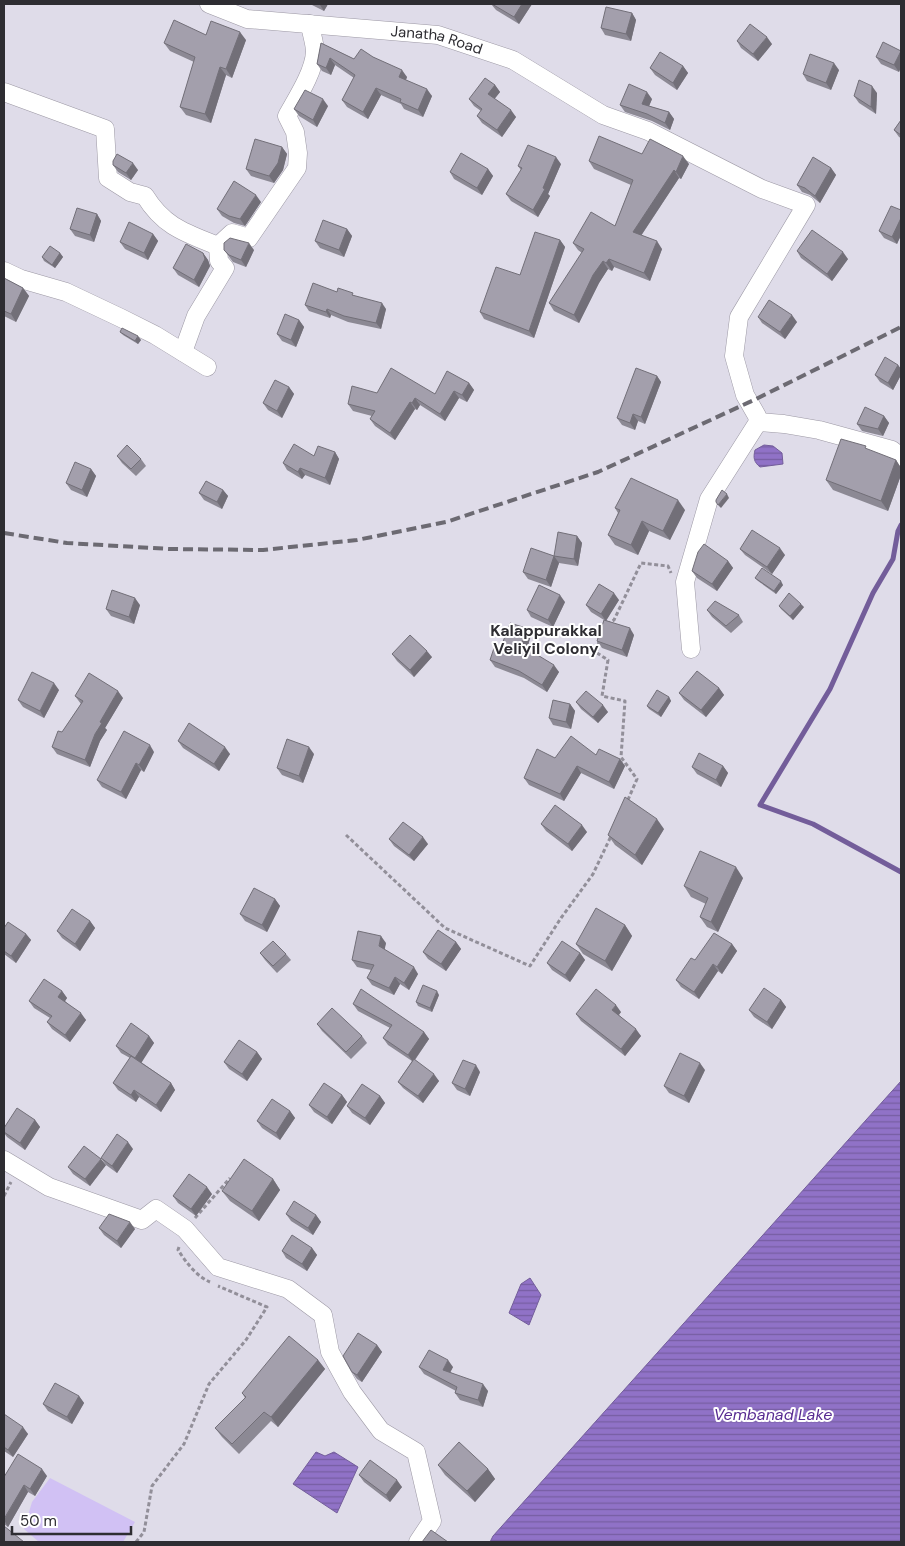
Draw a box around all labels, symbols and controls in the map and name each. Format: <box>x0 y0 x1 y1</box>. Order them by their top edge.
street label: Janatha Road <box>390 21 485 59</box>
district label: Kalappurakkal Veliyil Colony <box>490 620 602 659</box>
water label: Vembanad Lake <box>714 1404 832 1425</box>
scale bar <box>12 1504 131 1536</box>
text: 50 m <box>20 1511 57 1531</box>

